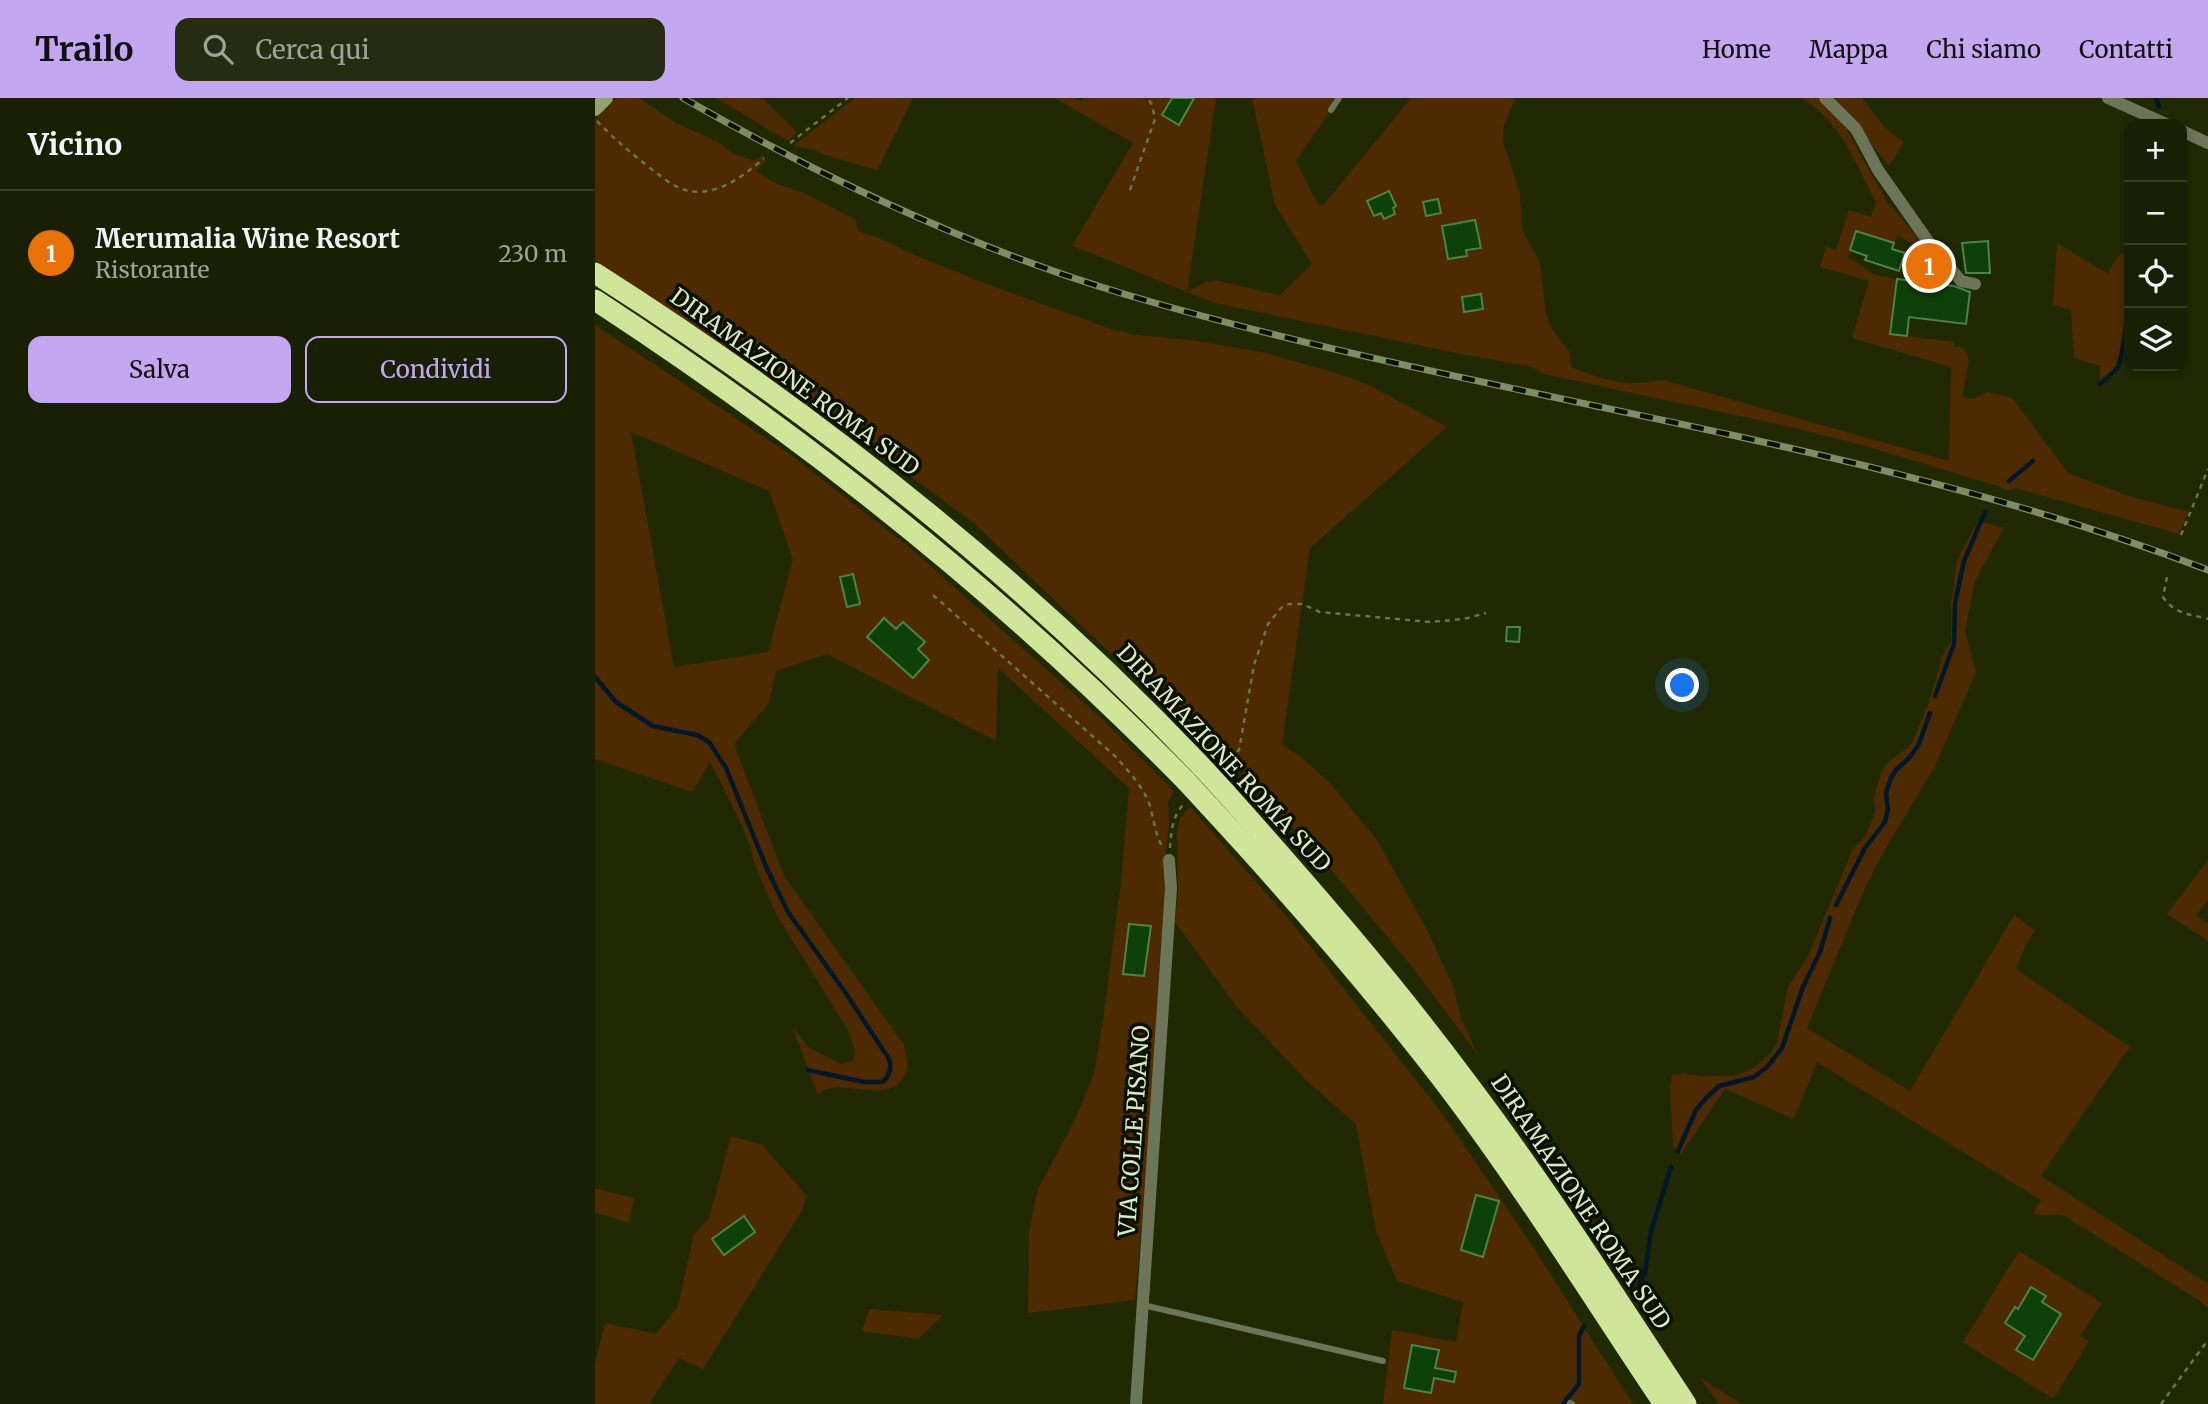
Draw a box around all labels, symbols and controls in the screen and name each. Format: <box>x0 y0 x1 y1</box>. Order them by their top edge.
search box <box>175 18 665 81</box>
text: Trailo <box>35 29 133 70</box>
icon: search <box>199 30 237 68</box>
text: Cerca qui <box>255 33 370 66</box>
text: Home <box>1702 34 1771 65</box>
text: Mappa <box>1809 34 1888 65</box>
text: Chi siamo <box>1926 34 2041 65</box>
text: Contatti <box>2079 34 2173 65</box>
map controls <box>2124 119 2187 371</box>
button: + <box>2124 119 2187 182</box>
text: Vicino <box>28 125 122 163</box>
button: − <box>2124 182 2187 245</box>
text: Merumalia Wine Resort <box>95 222 400 255</box>
text: 1 <box>46 239 56 268</box>
text: 230 m <box>498 239 567 268</box>
pin: 1 <box>1906 240 1952 292</box>
button: locate <box>2124 245 2187 308</box>
text: Ristorante <box>95 255 209 284</box>
street label: DIRAMAZIONE ROMA SUD <box>665 281 926 482</box>
button: layers <box>2124 308 2187 371</box>
button: Salva <box>28 336 291 403</box>
button: Condividi <box>305 336 567 403</box>
street label: DIRAMAZIONE ROMA SUD <box>1111 638 1338 878</box>
your location <box>1665 668 1699 702</box>
street label: VIA COLLE PISANO <box>1112 1024 1155 1239</box>
street label: DIRAMAZIONE ROMA SUD <box>1485 1069 1678 1335</box>

